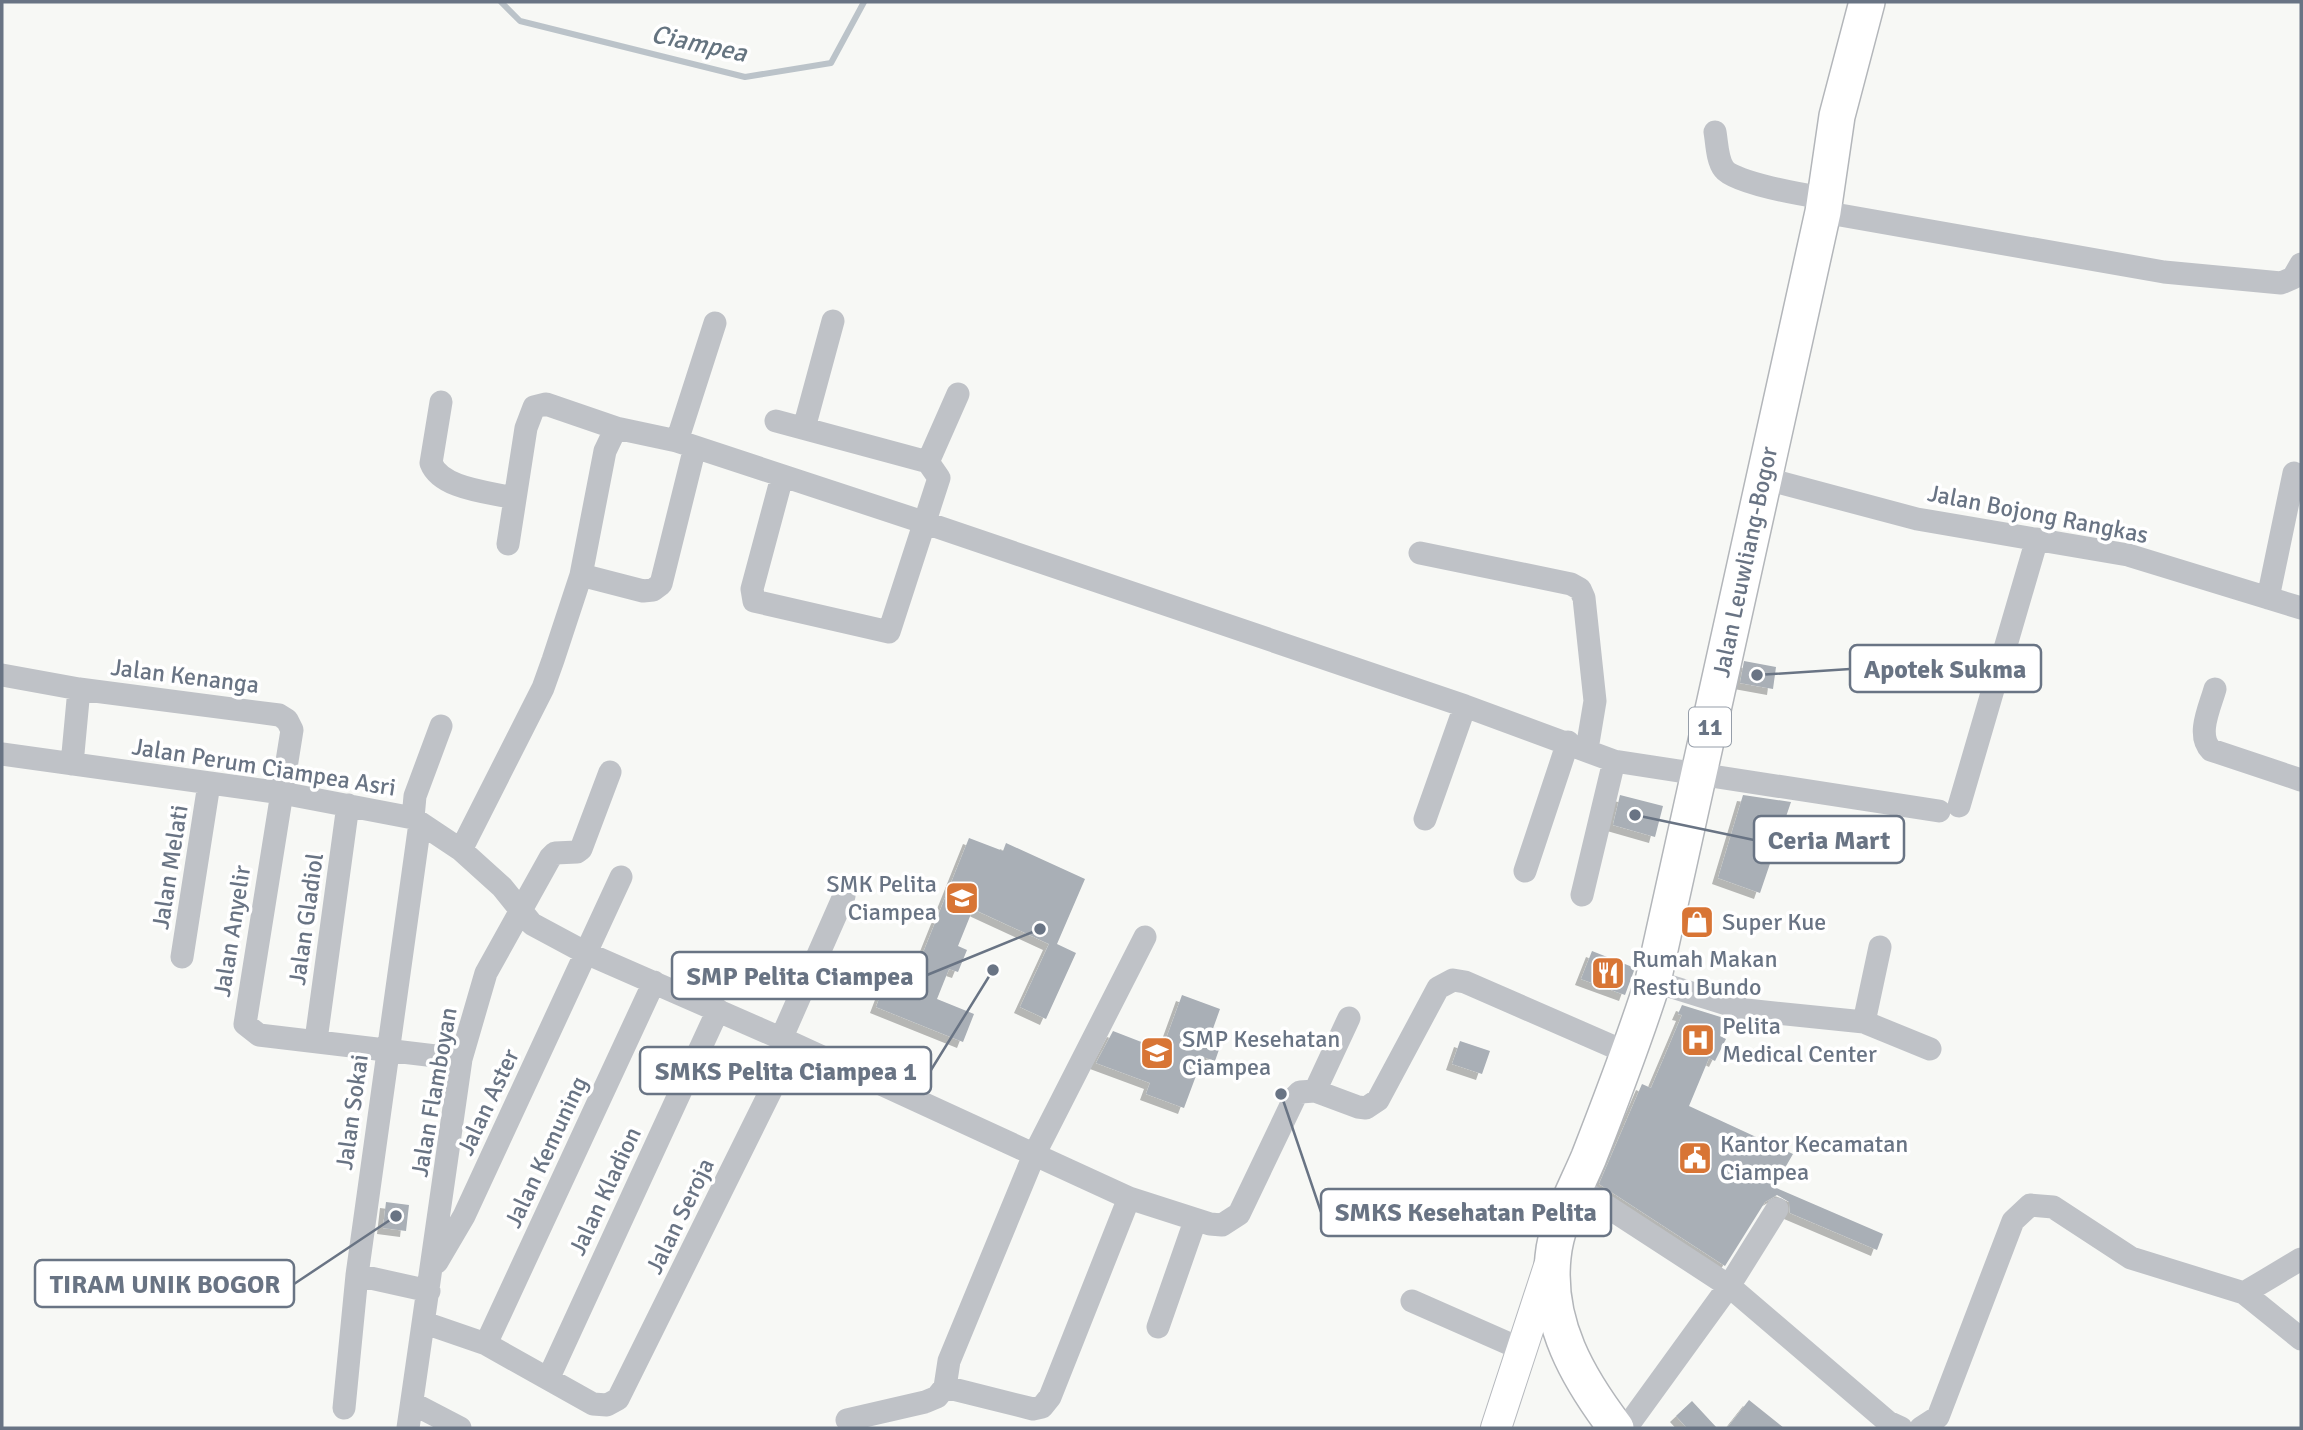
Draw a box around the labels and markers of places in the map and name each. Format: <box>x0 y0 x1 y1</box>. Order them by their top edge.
callout: Apotek Sukma <box>1850 645 2041 692</box>
callout: Ceria Mart <box>1754 816 1904 863</box>
place label: SMK Pelita Ciampea <box>826 869 937 927</box>
school or university icon: SMK Pelita Ciampea <box>943 879 981 917</box>
shop icon: Super Kue <box>1678 903 1716 941</box>
place label: Super Kue <box>1722 907 1826 937</box>
place label: Rumah Makan Restu Bundo <box>1632 944 1778 1002</box>
callout: SMP Pelita Ciampea <box>672 952 927 999</box>
restaurant icon: Rumah Makan Restu Bundo <box>1589 954 1627 992</box>
place label: Pelita Medical Center <box>1722 1011 1877 1069</box>
hospital icon: Pelita Medical Center <box>1679 1021 1717 1059</box>
place label: SMP Kesehatan Ciampea <box>1182 1024 1340 1082</box>
school or university icon: SMP Kesehatan Ciampea <box>1138 1034 1176 1072</box>
callout: SMKS Pelita Ciampea 1 <box>640 1047 931 1094</box>
place label: Kantor Kecamatan Ciampea <box>1720 1129 1908 1187</box>
public building icon: Kantor Kecamatan Ciampea <box>1676 1139 1714 1177</box>
callout: SMKS Kesehatan Pelita <box>1321 1189 1611 1236</box>
callout: TIRAM UNIK BOGOR <box>35 1260 294 1307</box>

